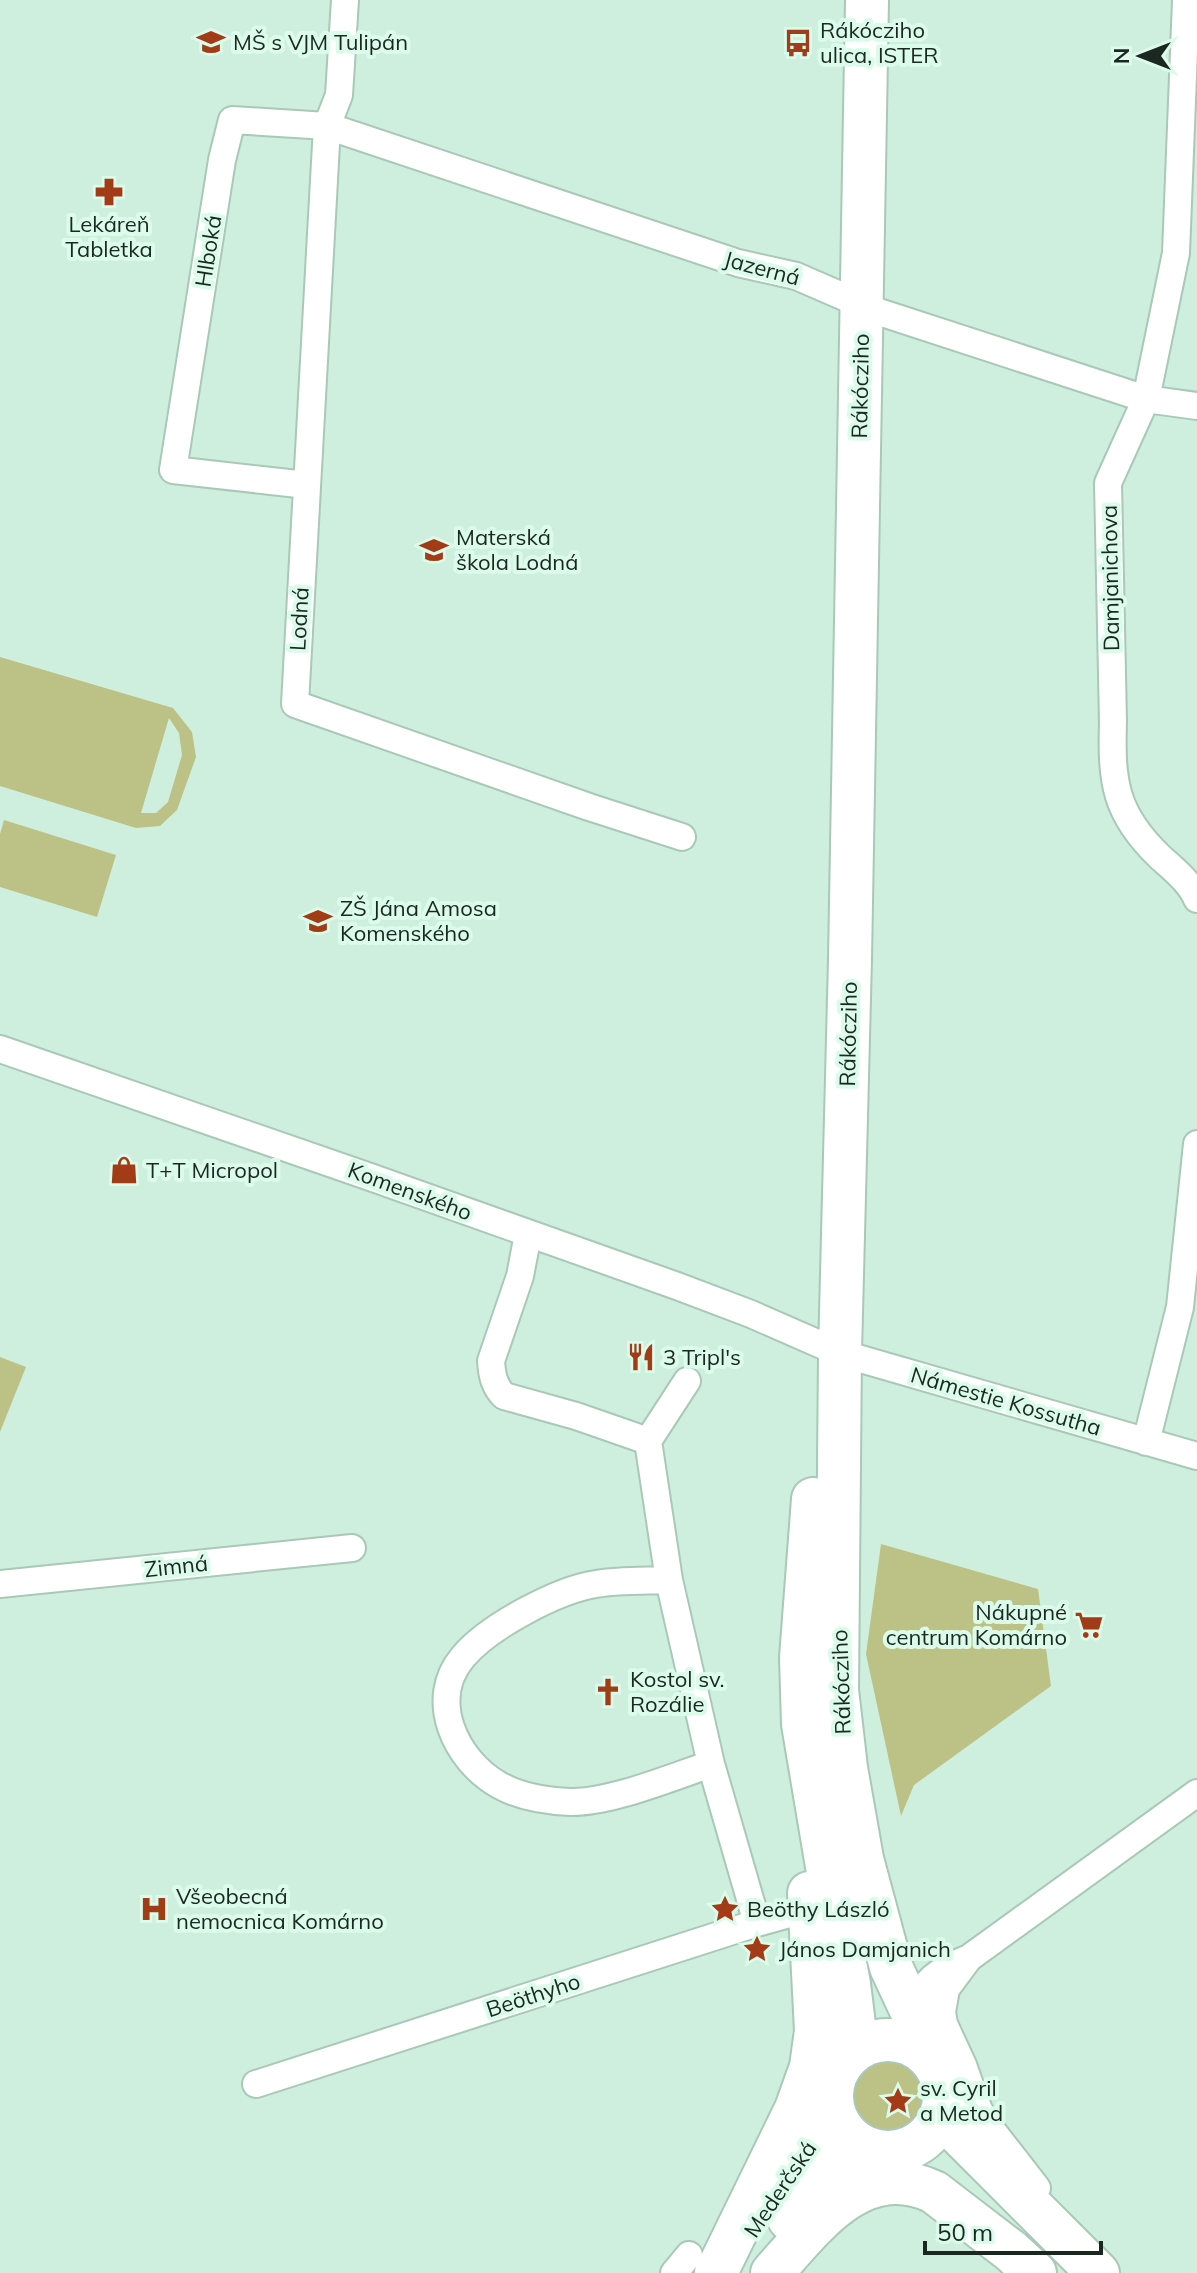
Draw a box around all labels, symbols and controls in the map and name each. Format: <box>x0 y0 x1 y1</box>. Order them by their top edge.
place label: Rákócziho ulica, ISTER <box>820 16 938 69</box>
north arrow <box>1101 16 1181 96</box>
school or university icon: MŠ s VJM Tulipán <box>196 27 226 57</box>
place label: MŠ s VJM Tulipán <box>233 28 408 56</box>
bus stop icon: Rákócziho ulica, ISTER <box>783 28 813 58</box>
text: N <box>1107 48 1135 64</box>
pharmacy icon: Lekáreň Tabletka <box>94 177 124 207</box>
place label: Lekáreň Tabletka <box>65 210 153 263</box>
street label: Hlboká <box>189 213 227 289</box>
street label: Jazerná <box>721 244 803 292</box>
street label: Rákócziho <box>845 333 875 439</box>
street label: Damjanichova <box>1095 505 1125 651</box>
place label: Materská škola Lodná <box>456 523 578 576</box>
school or university icon: Materská škola Lodná <box>419 535 449 565</box>
street label: Lodná <box>283 586 315 652</box>
place label: ZŠ Jána Amosa Komenského <box>340 894 497 947</box>
school or university icon: ZŠ Jána Amosa Komenského <box>303 906 333 936</box>
street label: Rákócziho <box>833 981 863 1087</box>
shop icon: T+T Micropol <box>109 1155 139 1185</box>
place label: T+T Micropol <box>146 1156 278 1184</box>
street label: Komenského <box>344 1156 476 1226</box>
restaurant icon: 3 Tripl's <box>626 1342 656 1372</box>
place label: 3 Tripl's <box>663 1343 741 1371</box>
street label: Námestie Kossutha <box>907 1360 1105 1442</box>
street label: Zimná <box>143 1549 209 1583</box>
place label: Nákupné centrum Komárno <box>886 1598 1067 1651</box>
supermarket icon: Nákupné centrum Komárno <box>1074 1610 1104 1640</box>
street label: Rákócziho <box>825 1629 857 1735</box>
place label: Kostol sv. Rozálie <box>630 1665 725 1718</box>
church icon: Kostol sv. Rozálie <box>593 1677 623 1707</box>
place label: Všeobecná nemocnica Komárno <box>176 1882 384 1935</box>
hospital icon: Všeobecná nemocnica Komárno <box>139 1894 169 1924</box>
place icon: Beöthy László <box>710 1894 740 1924</box>
place label: Beöthy László <box>747 1895 890 1923</box>
place icon: János Damjanich <box>742 1934 772 1964</box>
place label: János Damjanich <box>779 1935 951 1963</box>
street label: Beöthyho <box>483 1967 583 2023</box>
place label: sv. Cyril a Metod <box>920 2074 1003 2127</box>
place icon: sv. Cyril a Metod <box>883 2086 913 2116</box>
street label: Mederčská <box>738 2135 822 2243</box>
scale bar <box>925 2205 1101 2255</box>
text: 50 m <box>937 2217 993 2247</box>

